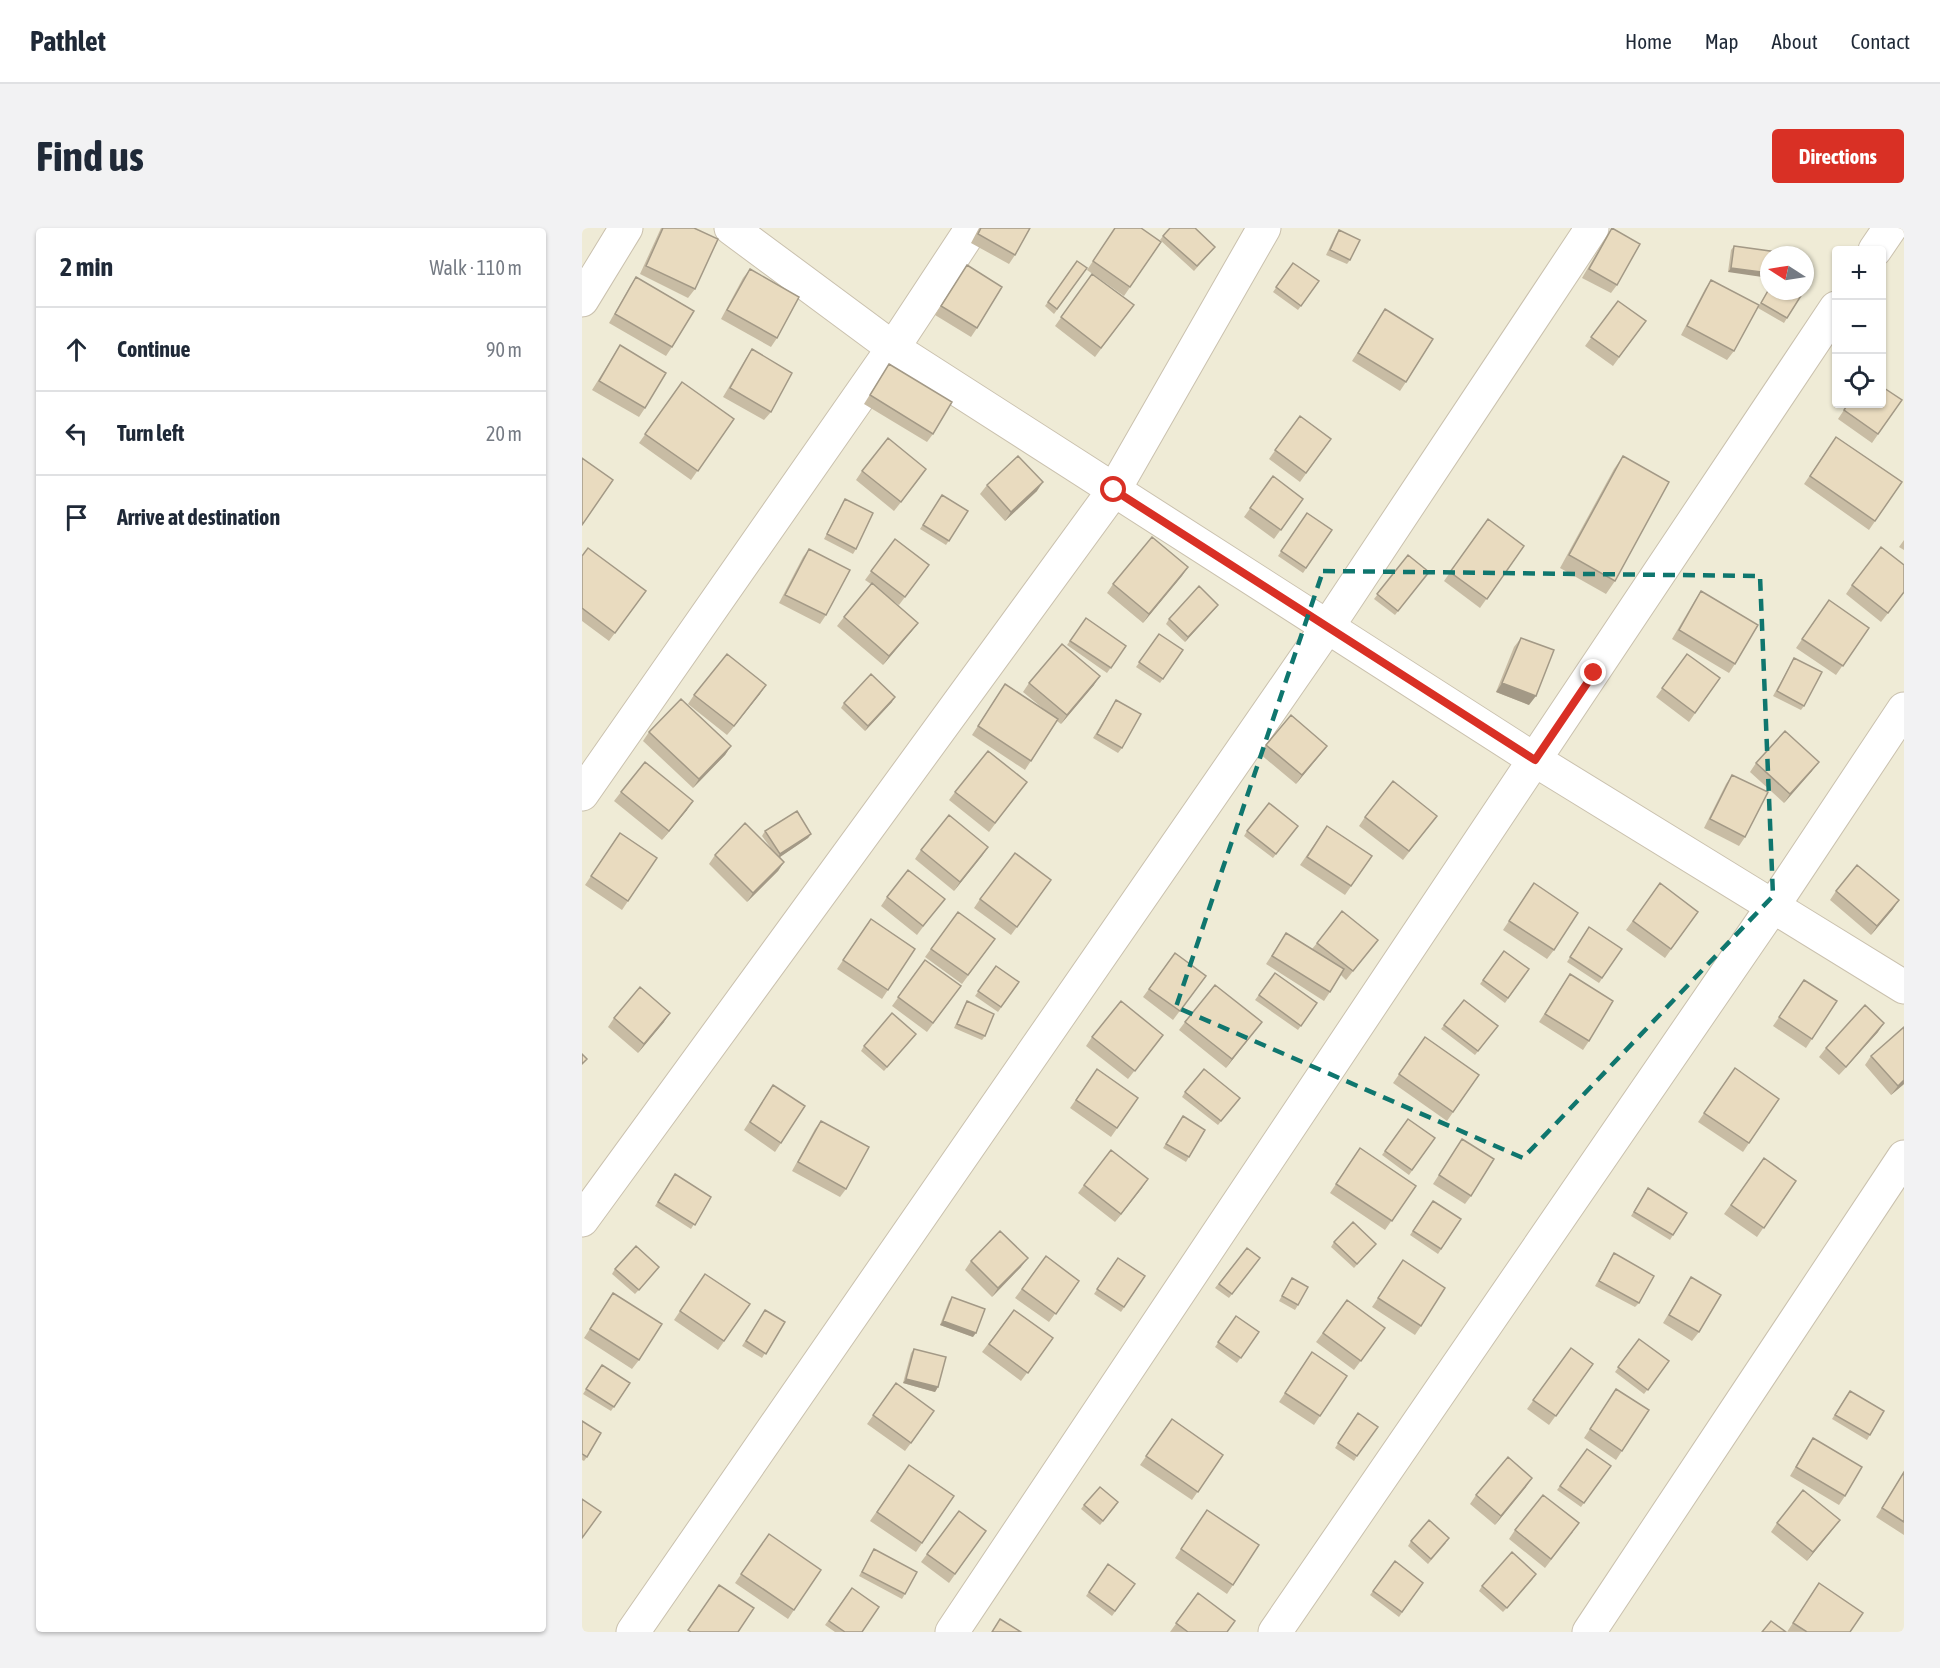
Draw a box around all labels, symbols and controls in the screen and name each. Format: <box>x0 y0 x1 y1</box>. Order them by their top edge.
text: Pathlet <box>30 25 106 57</box>
text: Home <box>1625 29 1672 53</box>
text: Map <box>1705 29 1739 53</box>
text: About <box>1772 29 1818 53</box>
text: Contact <box>1851 29 1910 53</box>
button: Directions <box>1772 129 1904 183</box>
text: Find us <box>36 132 144 180</box>
north arrow <box>1760 246 1814 300</box>
map controls <box>1832 246 1886 408</box>
button: + <box>1832 246 1886 300</box>
text: 2 min <box>60 252 113 282</box>
text: Walk · 110 m <box>430 256 522 279</box>
button: − <box>1832 300 1886 354</box>
icon: ahead <box>60 333 93 366</box>
text: Continue <box>117 336 191 362</box>
text: 90 m <box>486 338 522 361</box>
button: locate <box>1832 354 1886 408</box>
icon: left <box>60 417 93 450</box>
text: Turn left <box>117 420 184 446</box>
text: 20 m <box>486 422 522 445</box>
route start <box>1100 476 1126 502</box>
icon: arrive <box>60 501 93 534</box>
text: Arrive at destination <box>117 504 280 530</box>
route end <box>1580 659 1606 685</box>

